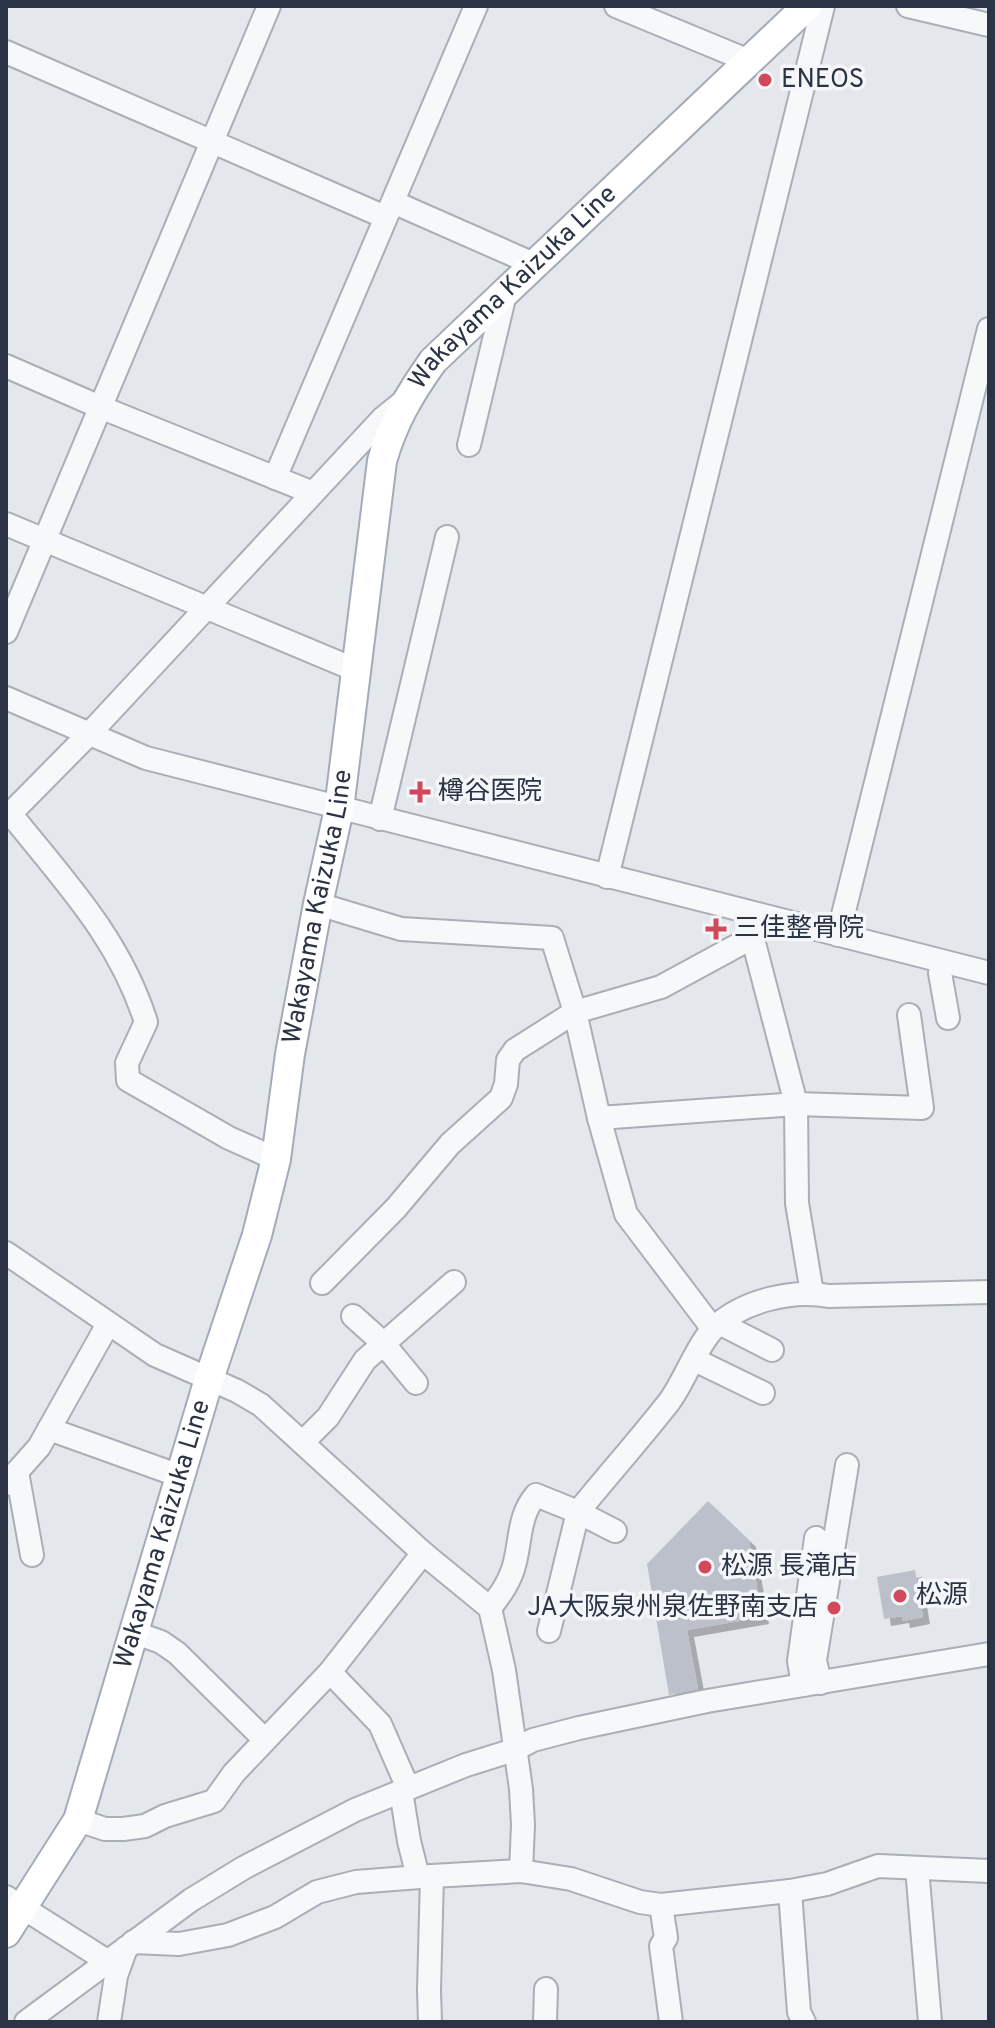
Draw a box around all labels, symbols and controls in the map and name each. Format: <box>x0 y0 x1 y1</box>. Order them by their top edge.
place label: ENEOS <box>781 64 864 97</box>
marker: ENEOS <box>756 71 774 89</box>
street label: Wakayama Kaizuka Line <box>402 178 624 396</box>
street label: Wakayama Kaizuka Line <box>276 768 360 1047</box>
place label: 樽谷医院 <box>438 776 542 809</box>
marker: 樽谷医院 <box>409 781 431 803</box>
place label: 三佳整骨院 <box>734 913 864 946</box>
marker: 三佳整骨院 <box>705 918 727 940</box>
street label: Wakayama Kaizuka Line <box>107 1396 218 1673</box>
place label: 松源 長滝店 <box>721 1551 857 1584</box>
marker: 松源 長滝店 <box>696 1558 714 1576</box>
place label: 松源 <box>916 1580 968 1613</box>
marker: 松源 <box>891 1587 909 1605</box>
place label: JA大阪泉州泉佐野南支店 <box>527 1592 818 1625</box>
marker: JA大阪泉州泉佐野南支店 <box>825 1599 843 1617</box>

